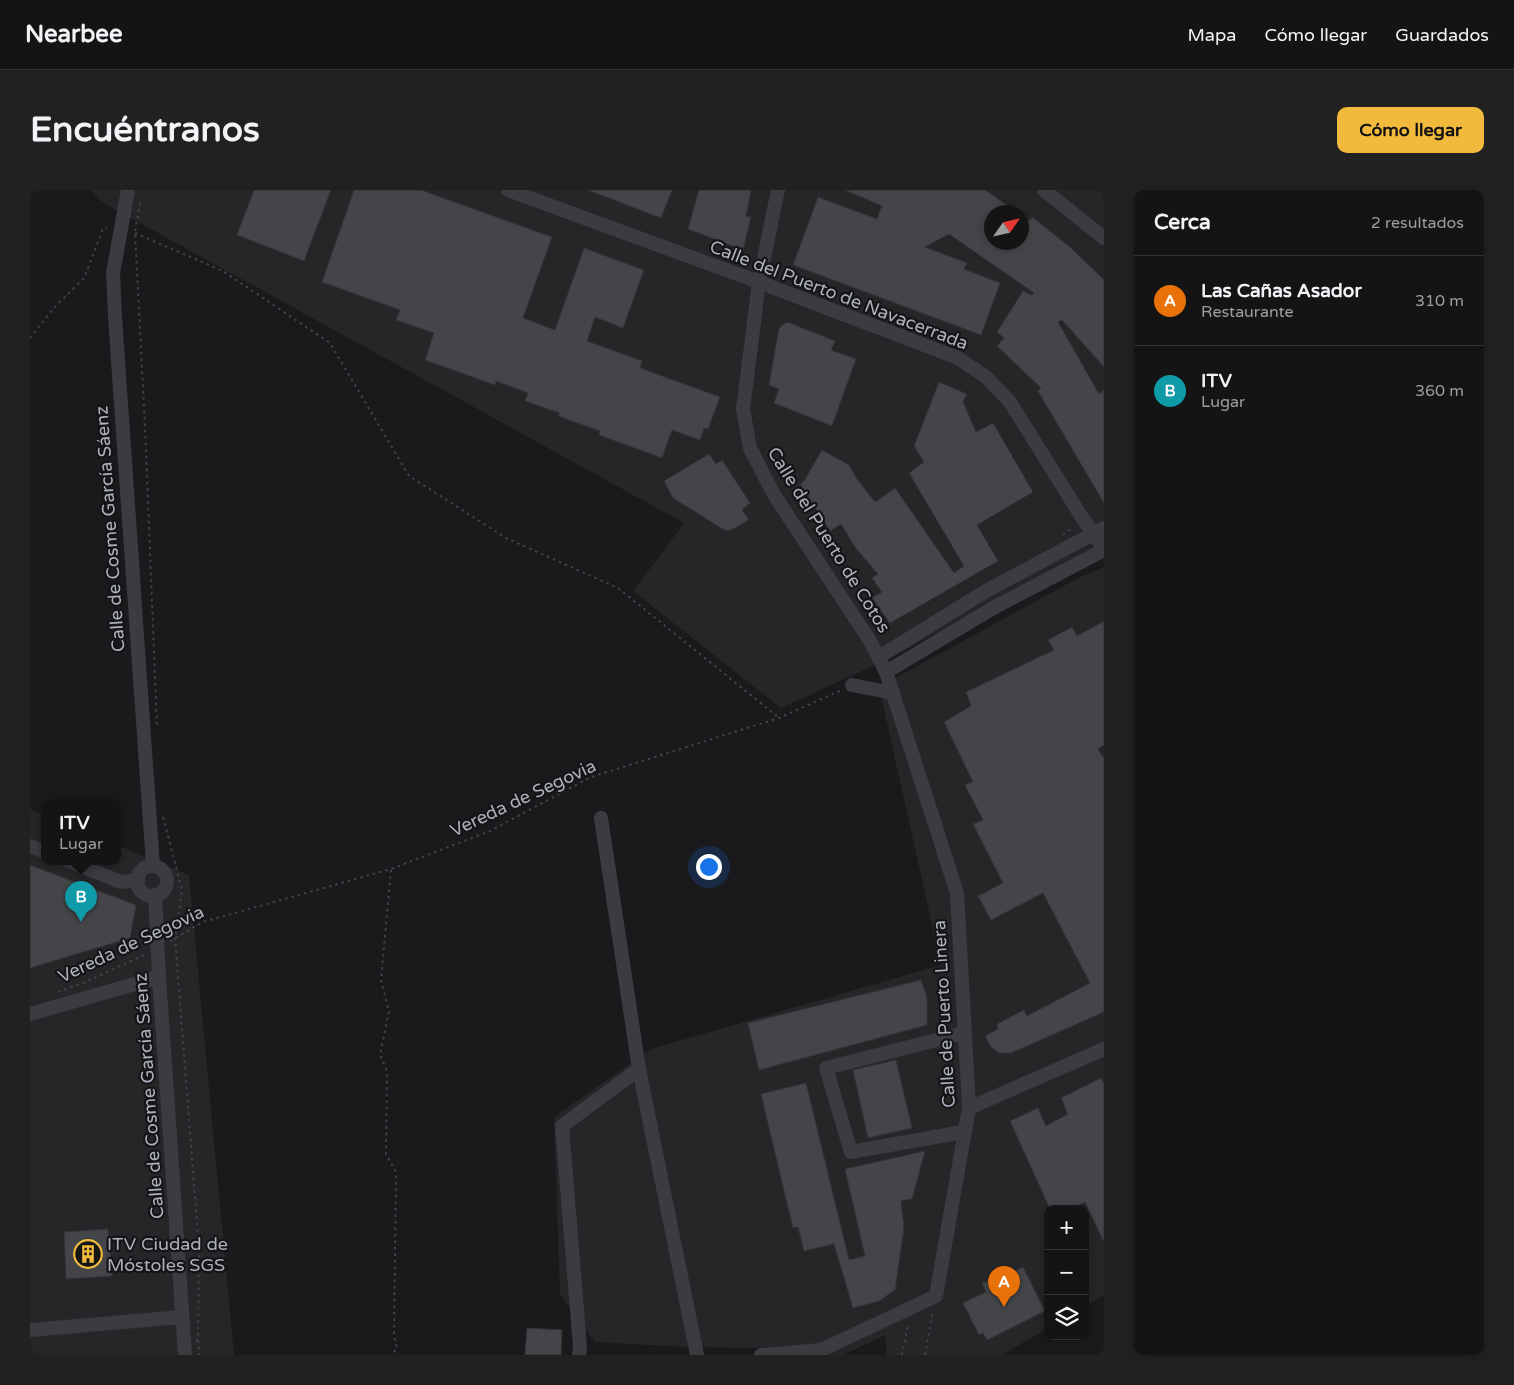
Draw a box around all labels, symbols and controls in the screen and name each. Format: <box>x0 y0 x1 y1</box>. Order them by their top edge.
text: Nearbee <box>25 20 123 49</box>
text: Mapa <box>1187 24 1236 46</box>
text: Cómo llegar <box>1264 24 1367 46</box>
text: Guardados <box>1395 24 1489 46</box>
button: Cómo llegar <box>1337 107 1484 153</box>
text: Encuéntranos <box>30 109 260 151</box>
north arrow <box>984 205 1029 250</box>
text: Cerca <box>1154 210 1211 235</box>
text: 2 resultados <box>1371 213 1464 233</box>
street label: Calle del Puerto de Navacerrada <box>707 235 971 355</box>
text: Las Cañas Asador <box>1201 280 1362 302</box>
text: A <box>1164 291 1176 311</box>
text: 310 m <box>1415 291 1464 311</box>
text: Restaurante <box>1201 302 1294 322</box>
text: ITV <box>1201 370 1232 392</box>
text: B <box>1164 381 1176 401</box>
text: 360 m <box>1415 381 1464 401</box>
text: Lugar <box>1201 392 1245 412</box>
street label: Calle de Cosme García Sáenz <box>90 405 130 653</box>
street label: Calle del Puerto de Cotos <box>763 443 895 637</box>
street label: Vereda de Segovia <box>447 755 599 841</box>
popup <box>41 800 121 865</box>
text: ITV <box>59 812 90 834</box>
text: Lugar <box>59 834 103 854</box>
your location <box>696 854 722 880</box>
pin: B <box>65 881 97 922</box>
street label: Vereda de Segovia <box>55 901 207 987</box>
street label: Calle de Puerto Linera <box>928 920 960 1108</box>
street label: Calle de Cosme García Sáenz <box>129 972 169 1220</box>
map controls <box>1044 1205 1089 1340</box>
button: + <box>1044 1205 1089 1250</box>
place label: ITV Ciudad de Móstoles SGS <box>107 1233 228 1276</box>
building icon: ITV Ciudad de Móstoles SGS <box>73 1239 103 1269</box>
button: − <box>1044 1250 1089 1295</box>
pin: A <box>988 1266 1020 1307</box>
button: layers <box>1044 1295 1089 1340</box>

